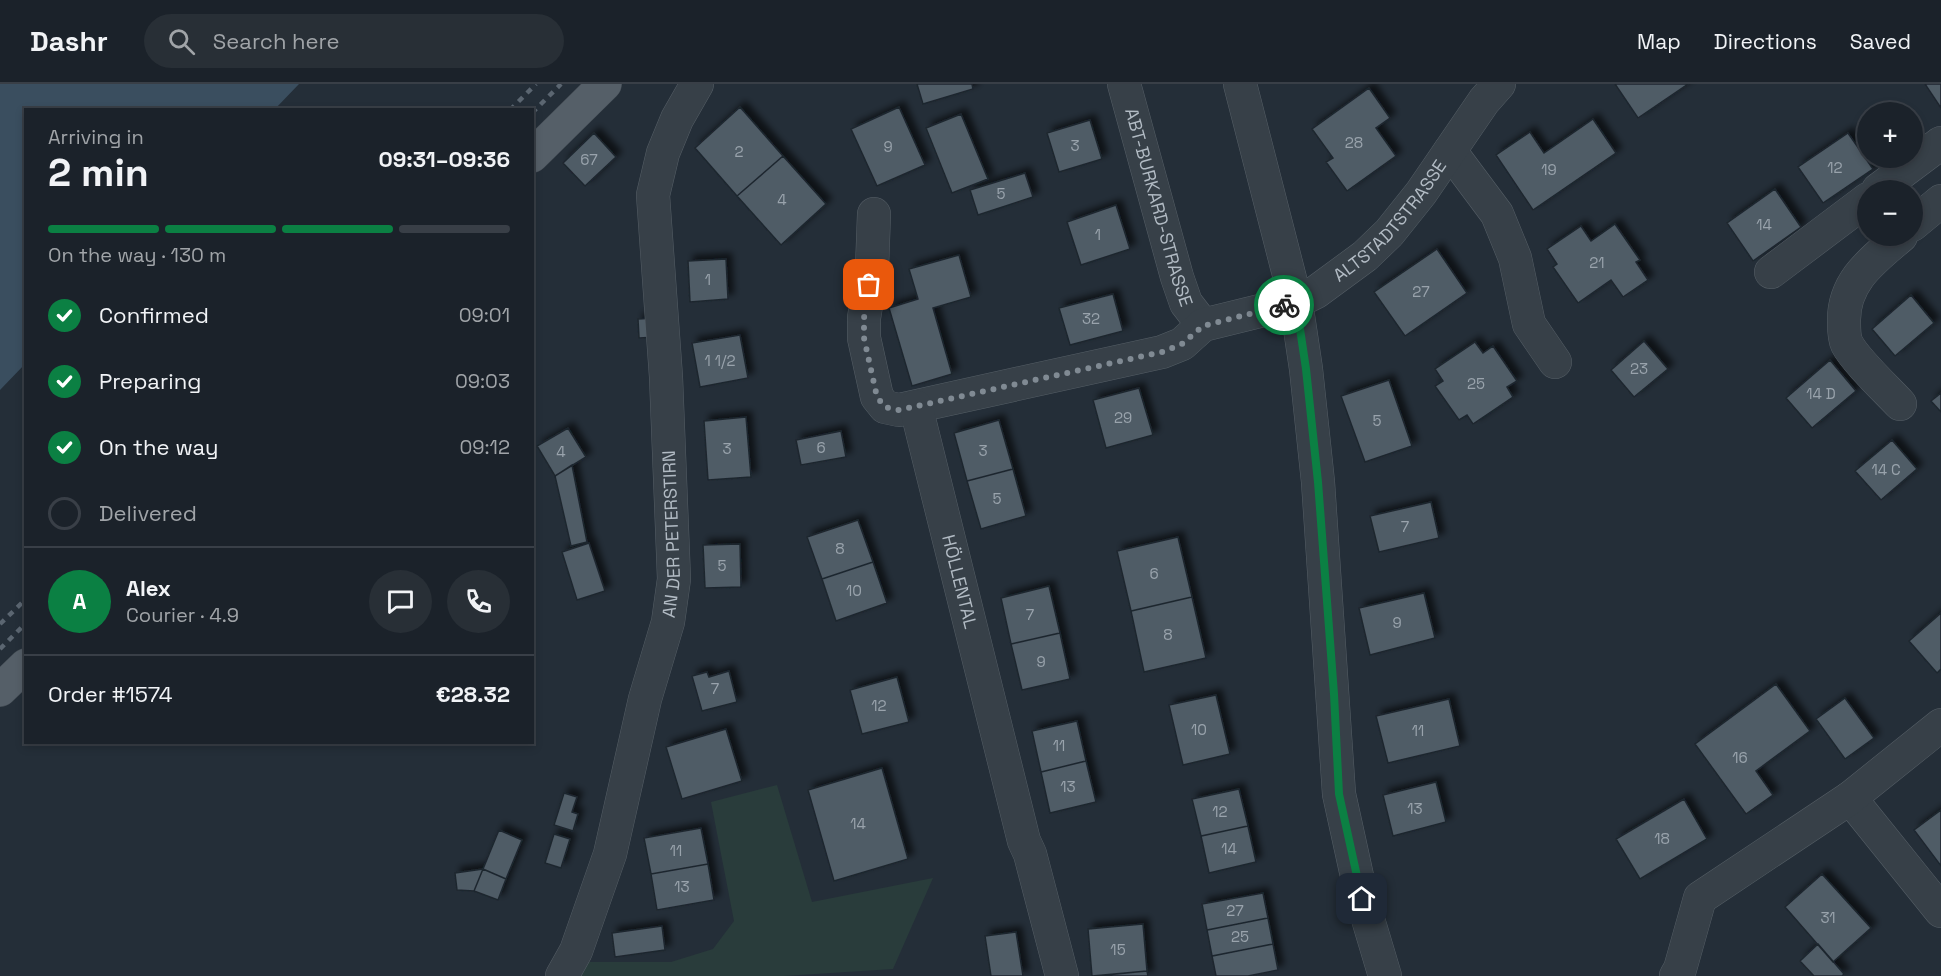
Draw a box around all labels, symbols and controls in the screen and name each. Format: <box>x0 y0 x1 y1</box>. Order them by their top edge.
search box <box>144 14 564 68</box>
text: Dashr <box>30 23 108 59</box>
icon: search <box>165 25 198 58</box>
text: Search here <box>213 27 340 55</box>
text: Map <box>1637 28 1681 55</box>
text: Directions <box>1714 28 1817 55</box>
text: Saved <box>1850 28 1911 55</box>
map controls <box>1857 102 1923 246</box>
button: + <box>1857 102 1923 168</box>
street label: ABT-BURKARD-STRASSE <box>1120 105 1198 309</box>
text: Arriving in <box>48 124 144 150</box>
house number: 28 <box>1345 133 1363 152</box>
house number: 3 <box>1070 136 1080 155</box>
house number: 9 <box>883 137 893 156</box>
house number: 2 <box>734 142 744 161</box>
text: 09:31–09:36 <box>378 145 510 173</box>
text: 2 min <box>48 148 149 197</box>
house number: 67 <box>580 150 598 169</box>
street label: ALTSTADTSTRASSE <box>1328 155 1451 287</box>
house number: 12 <box>1827 158 1843 177</box>
house number: 19 <box>1541 160 1557 179</box>
button: − <box>1857 180 1923 246</box>
house number: 5 <box>997 184 1006 203</box>
house number: 4 <box>777 190 787 209</box>
house number: 14 <box>1756 215 1772 234</box>
house number: 1 <box>1095 225 1101 244</box>
text: On the way · 130 m <box>48 242 226 268</box>
house number: 21 <box>1589 253 1605 272</box>
pin <box>843 259 894 310</box>
icon: bag <box>852 268 885 301</box>
house number: 1 <box>705 270 711 289</box>
courier <box>1254 275 1314 335</box>
house number: 27 <box>1412 282 1430 301</box>
icon: bike <box>1268 289 1301 322</box>
icon: check <box>48 299 81 332</box>
text: Confirmed <box>99 301 209 329</box>
text: 09:01 <box>459 302 510 328</box>
house number: 32 <box>1082 309 1100 328</box>
house number: 1 1/2 <box>705 351 736 370</box>
house number: 23 <box>1630 359 1648 378</box>
icon: check <box>48 365 81 398</box>
text: Preparing <box>99 367 201 395</box>
text: 09:03 <box>455 368 510 394</box>
house number: 25 <box>1467 374 1485 393</box>
house number: 14 D <box>1806 384 1836 403</box>
house number: 29 <box>1114 408 1132 427</box>
house number: 5 <box>1373 411 1382 430</box>
icon: check <box>48 431 81 464</box>
text: On the way <box>99 433 218 461</box>
text: 09:12 <box>459 434 510 460</box>
house number: 6 <box>816 438 826 457</box>
house number: 3 <box>722 439 732 458</box>
house number: 3 <box>978 441 988 460</box>
house number: 4 <box>556 442 566 461</box>
street label: AN DER PETERSTIRN <box>657 450 685 619</box>
house number: 14 C <box>1871 460 1901 479</box>
house number: 5 <box>993 489 1002 508</box>
text: Delivered <box>99 499 197 527</box>
house number: 7 <box>1401 517 1409 536</box>
street label: HÖLLENTAL <box>937 532 983 631</box>
house number: 8 <box>835 539 845 558</box>
house number: 5 <box>718 556 727 575</box>
house number: 6 <box>1149 564 1159 583</box>
button: chat <box>369 570 432 633</box>
button: phone <box>447 570 510 633</box>
text: Alex <box>126 574 171 602</box>
house number: 10 <box>846 581 862 600</box>
text: A <box>73 587 86 615</box>
text: Courier · 4.9 <box>126 602 239 628</box>
house number: 7 <box>1026 605 1034 624</box>
house number: 9 <box>1392 613 1402 632</box>
house number: 8 <box>1163 625 1173 644</box>
house number: 9 <box>1036 652 1046 671</box>
house number: 7 <box>711 679 719 698</box>
text: Order #1574 <box>48 680 173 708</box>
text: €28.32 <box>436 680 510 708</box>
house number: 12 <box>871 696 887 715</box>
house number: 10 <box>1191 720 1207 739</box>
house number: 11 <box>1412 721 1424 740</box>
house number: 11 <box>1053 736 1065 755</box>
house number: 16 <box>1732 748 1748 767</box>
house number: 13 <box>1060 777 1076 796</box>
house number: 13 <box>1407 799 1423 818</box>
house number: 12 <box>1212 802 1228 821</box>
house number: 14 <box>850 814 866 833</box>
house number: 18 <box>1654 829 1670 848</box>
house number: 14 <box>1221 839 1237 858</box>
house number: 11 <box>670 841 682 860</box>
pin <box>1336 873 1387 924</box>
house number: 13 <box>674 877 690 896</box>
icon: home <box>1345 882 1378 915</box>
house number: 27 <box>1226 901 1244 920</box>
house number: 31 <box>1820 908 1836 927</box>
house number: 25 <box>1231 927 1249 946</box>
house number: 15 <box>1110 940 1126 959</box>

